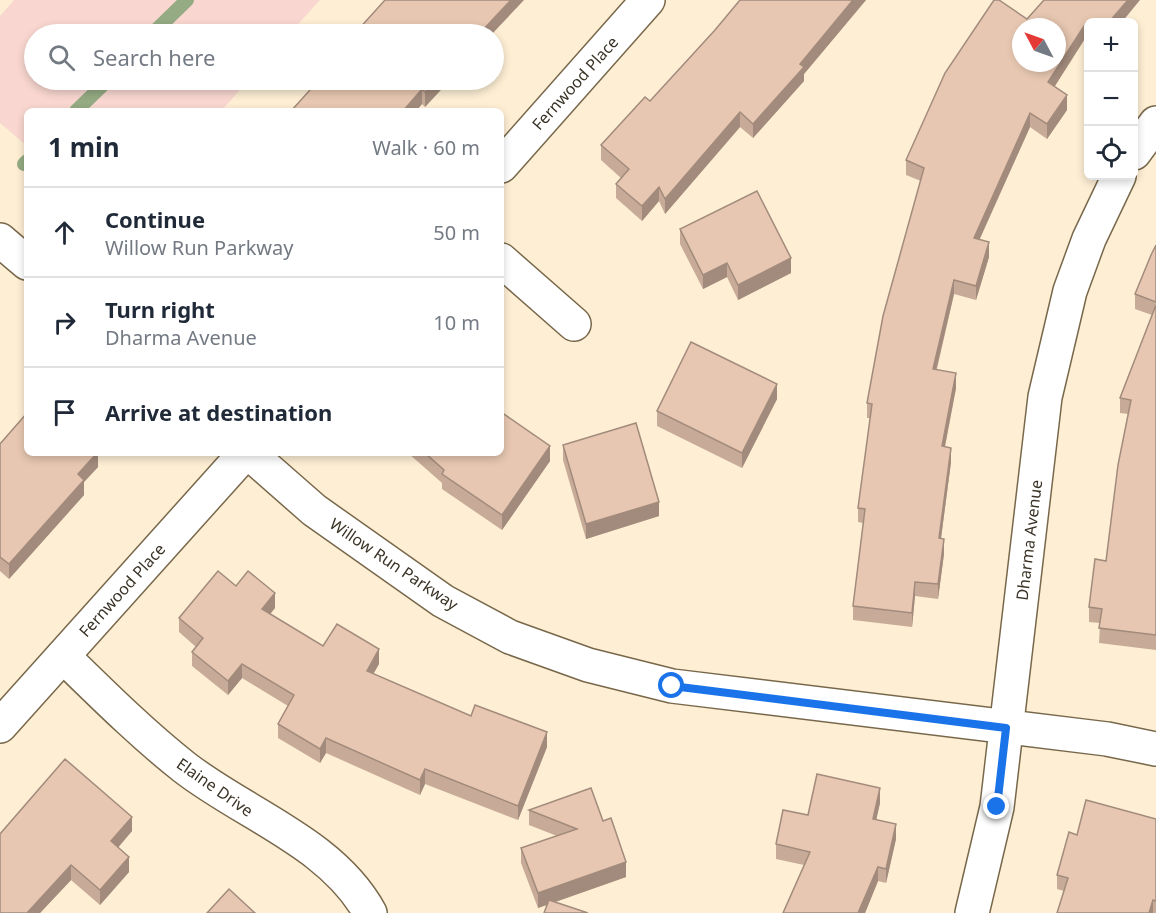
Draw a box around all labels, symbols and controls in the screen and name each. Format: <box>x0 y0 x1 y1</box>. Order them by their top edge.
north arrow <box>1012 18 1066 72</box>
map controls <box>1084 18 1138 180</box>
button: + <box>1084 18 1138 72</box>
search box <box>24 24 504 90</box>
street label: Fernwood Place <box>527 31 623 135</box>
icon: search <box>45 41 78 74</box>
text: Search here <box>93 42 215 72</box>
button: − <box>1084 72 1138 126</box>
button: locate <box>1084 126 1138 180</box>
text: 1 min <box>48 129 120 165</box>
text: Walk · 60 m <box>372 134 480 161</box>
text: Continue <box>105 204 205 234</box>
icon: ahead <box>48 216 81 249</box>
text: 50 m <box>433 219 480 246</box>
text: Willow Run Parkway <box>105 234 293 261</box>
text: Turn right <box>105 294 215 324</box>
icon: right <box>48 306 81 339</box>
text: 10 m <box>433 309 480 336</box>
text: Dharma Avenue <box>105 324 257 351</box>
icon: arrive <box>48 396 81 429</box>
text: Arrive at destination <box>105 397 332 427</box>
street label: Dharma Avenue <box>1011 478 1047 602</box>
street label: Willow Run Parkway <box>325 513 463 616</box>
street label: Fernwood Place <box>74 538 170 642</box>
route start <box>658 672 684 698</box>
street label: Elaine Drive <box>172 753 258 821</box>
route end <box>983 793 1009 819</box>

